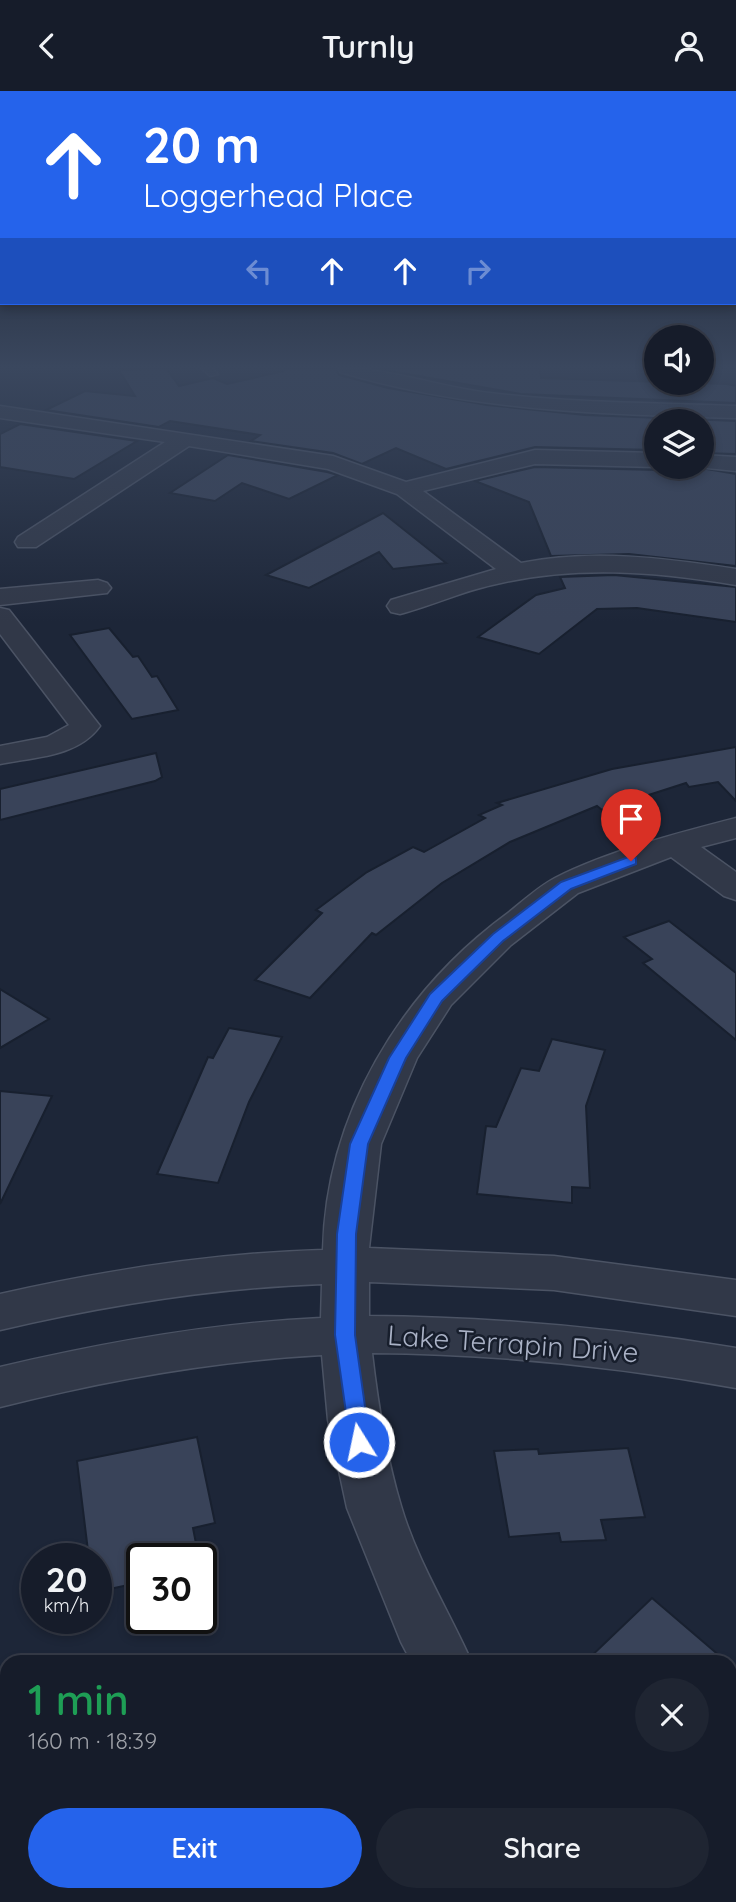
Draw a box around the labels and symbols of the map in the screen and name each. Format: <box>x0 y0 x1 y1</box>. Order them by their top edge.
pin <box>601 789 661 861</box>
street label: Lake Terrapin Drive <box>386 1317 640 1369</box>
position arrow <box>322 1405 396 1479</box>
speed limit sign: 30 <box>126 1543 217 1634</box>

